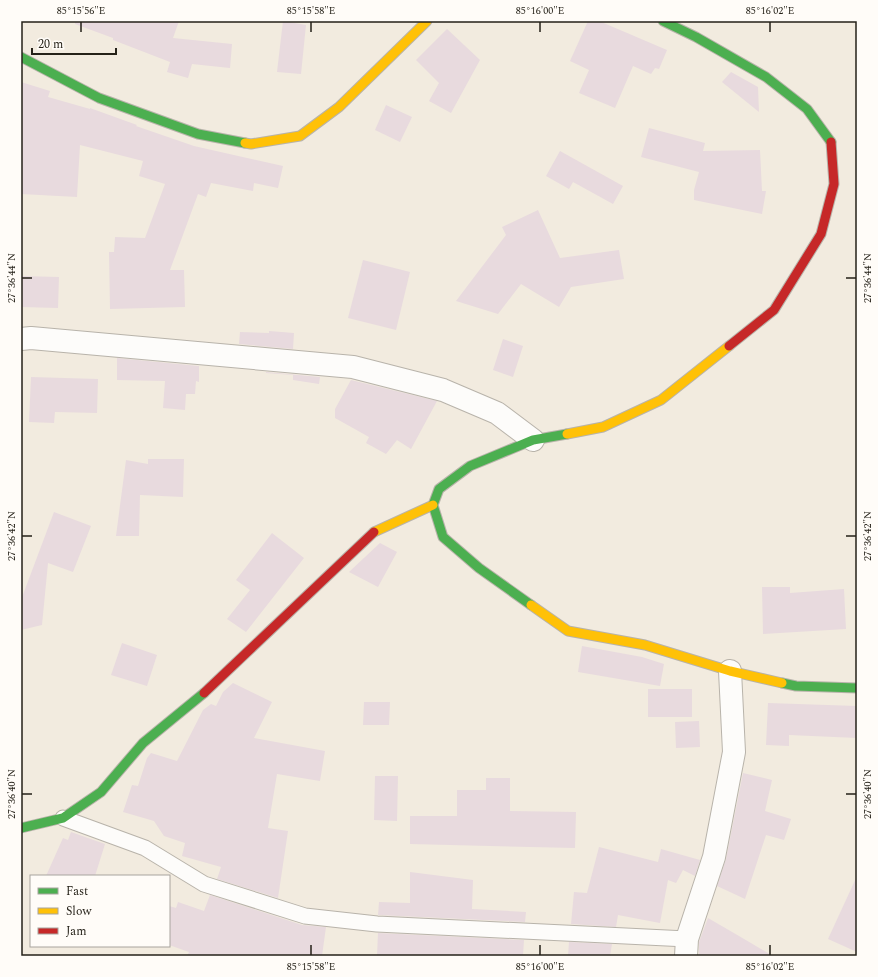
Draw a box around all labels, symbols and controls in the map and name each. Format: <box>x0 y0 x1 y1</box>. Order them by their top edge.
text: 85°15'56"E <box>57 3 105 19</box>
text: 85°15'58"E <box>287 3 335 19</box>
text: 85°16'00"E <box>516 3 564 19</box>
text: 85°16'02"E <box>746 3 794 19</box>
scale bar <box>32 30 116 56</box>
text: 20 m <box>38 35 63 54</box>
text: 27°36'44"N <box>4 253 20 303</box>
text: 27°36'44"N <box>860 253 876 303</box>
text: 27°36'42"N <box>4 511 20 561</box>
text: 27°36'42"N <box>860 511 876 561</box>
text: 27°36'40"N <box>4 769 20 819</box>
text: 27°36'40"N <box>860 769 876 819</box>
legend <box>30 875 170 947</box>
text: Fast <box>66 882 88 901</box>
text: Slow <box>66 902 92 921</box>
text: Jam <box>66 922 87 941</box>
text: 85°15'58"E <box>287 959 335 975</box>
text: 85°16'00"E <box>516 959 564 975</box>
text: 85°16'02"E <box>746 959 794 975</box>

